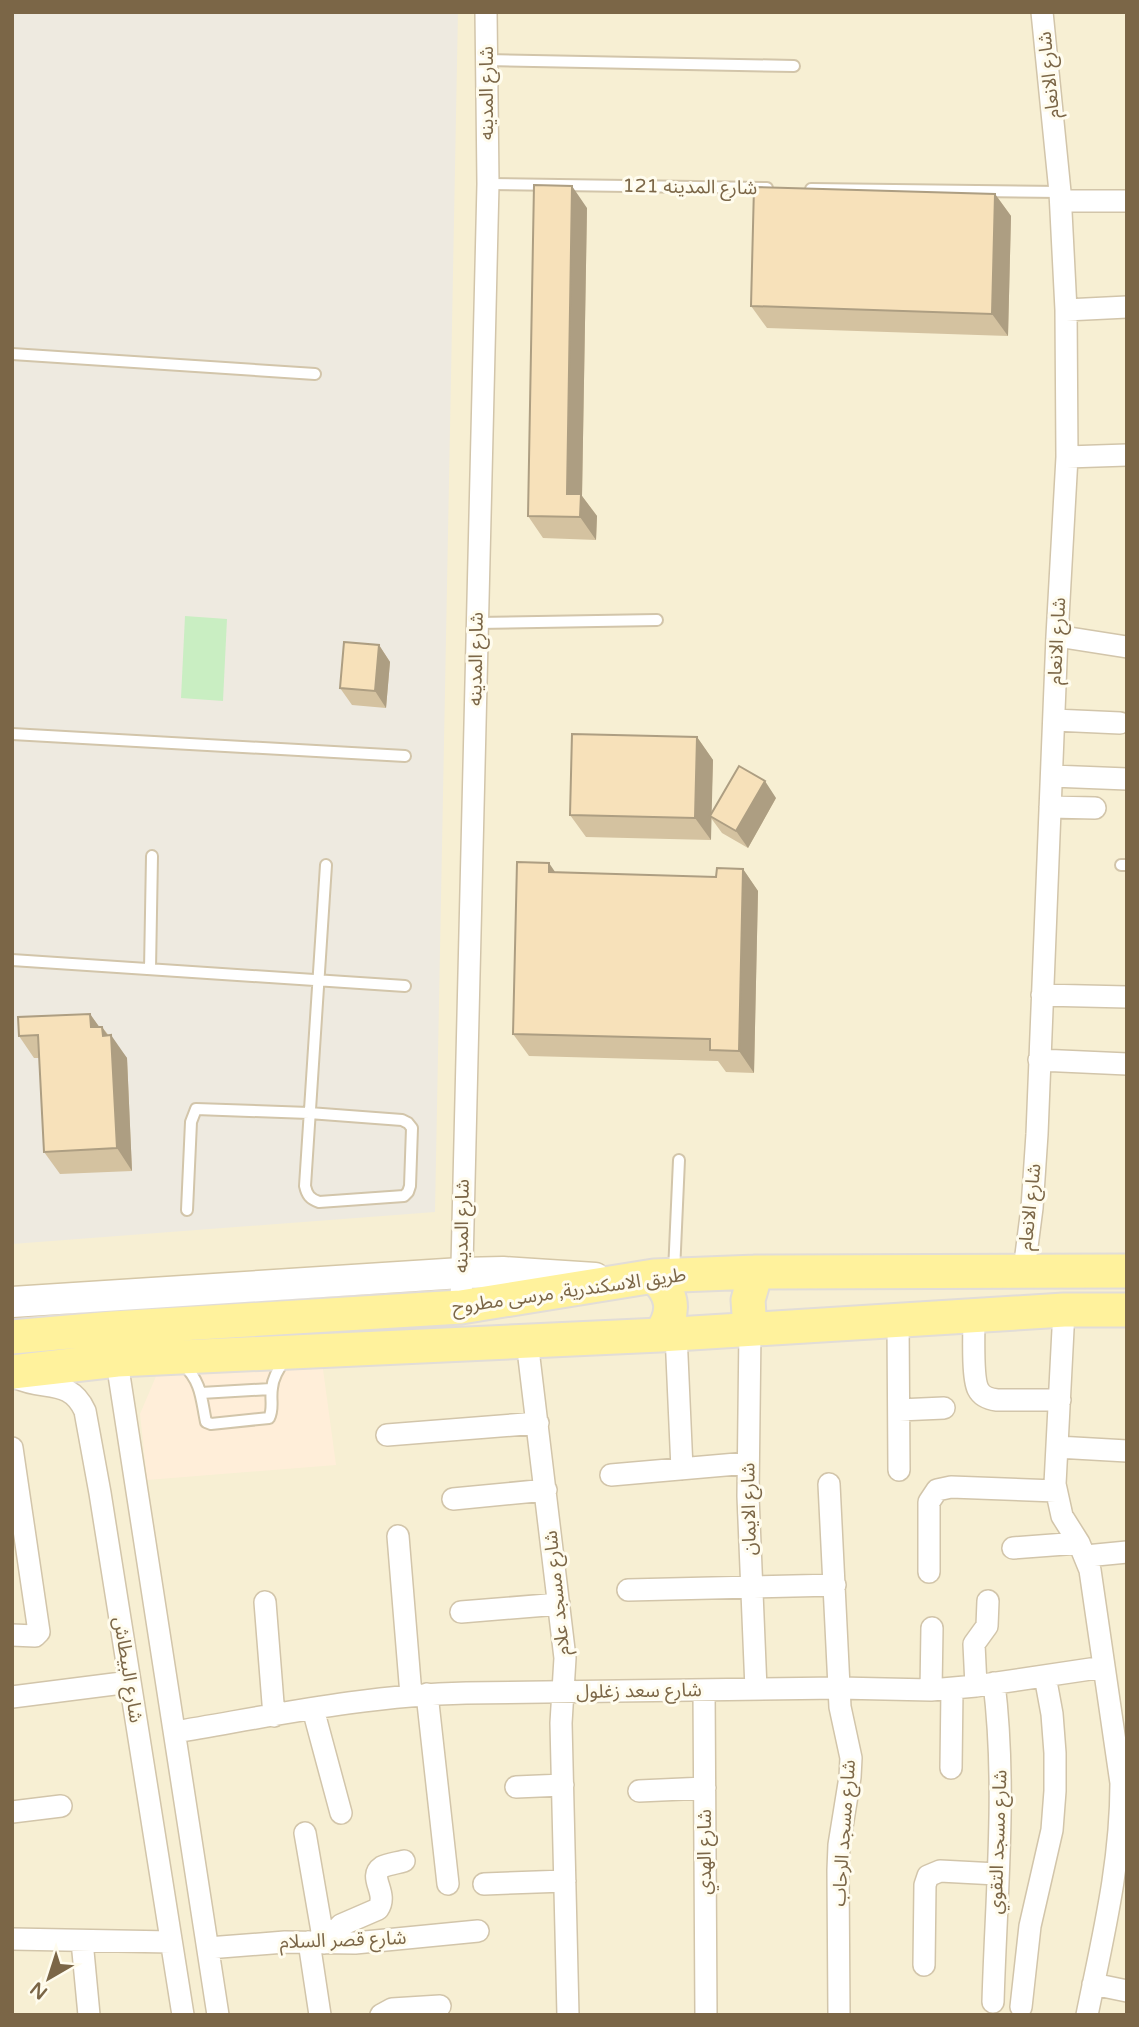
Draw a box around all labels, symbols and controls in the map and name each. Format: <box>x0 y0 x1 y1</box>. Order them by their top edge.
street label: شارع الانعام <box>1033 30 1067 120</box>
street label: شارع المدينه <box>476 46 500 140</box>
street label: شارع المدينه 121 <box>622 175 758 201</box>
street label: شارع الانعام <box>1044 597 1073 685</box>
street label: شارع المدينه <box>464 612 490 706</box>
street label: شارع الانعام <box>1014 1162 1048 1252</box>
street label: شارع المدينه <box>450 1179 476 1273</box>
street label: طريق الاسكندرية, مرسى مطروح <box>451 1264 688 1320</box>
street label: شارع الايمان <box>737 1462 763 1556</box>
street label: شارع مسجد علام <box>540 1529 577 1657</box>
street label: شارع البيطاش <box>107 1615 147 1725</box>
street label: شارع سعد زغلول <box>576 1679 702 1705</box>
street label: شارع مسجد الرحاب <box>828 1759 862 1907</box>
street label: شارع مسجد التقوي <box>984 1769 1015 1915</box>
street label: شارع الهدي <box>694 1809 719 1895</box>
street label: شارع قصر السلام <box>279 1927 407 1956</box>
north arrow <box>14 1943 84 2013</box>
text: N <box>26 1977 52 2004</box>

